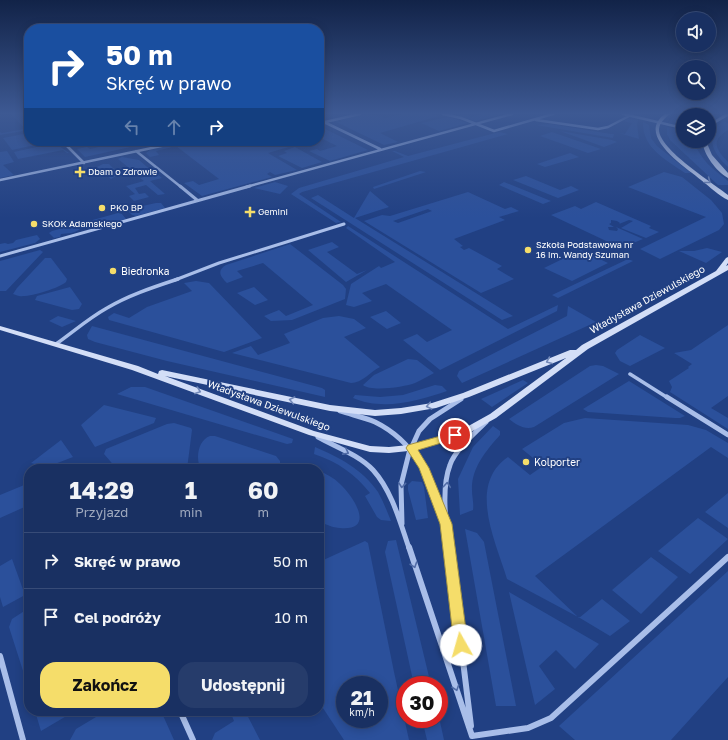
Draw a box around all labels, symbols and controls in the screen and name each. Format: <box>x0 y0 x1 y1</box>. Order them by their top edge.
map controls <box>676 12 716 148</box>
button: sound <box>676 12 716 52</box>
text: 50 m <box>106 38 173 71</box>
icon: right <box>40 40 92 92</box>
button: search <box>676 60 716 100</box>
text: Skręć w prawo <box>106 72 231 94</box>
button: layers <box>676 108 716 148</box>
icon: left <box>121 116 143 138</box>
icon: ahead <box>163 116 185 138</box>
icon: right <box>205 116 227 138</box>
place label: Dbam o Zdrowie <box>88 166 157 177</box>
marker: Dbam o Zdrowie <box>75 167 85 177</box>
one-way arrow <box>703 177 710 184</box>
place label: PKO BP <box>110 202 143 213</box>
marker: PKO BP <box>97 203 107 213</box>
place label: Gemini <box>258 206 288 217</box>
marker: Gemini <box>245 207 255 217</box>
place label: SKOK Adamskiego <box>42 218 122 229</box>
marker: SKOK Adamskiego <box>29 219 39 229</box>
place label: Szkoła Podstawowa nr 16 im. Wandy Szuman <box>536 239 634 260</box>
marker: Szkoła Podstawowa nr 16 im. Wandy Szuman <box>523 245 533 255</box>
street label: Władysława Dziewulskiego <box>587 262 707 336</box>
place label: Biedronka <box>121 265 169 277</box>
marker: Biedronka <box>108 266 118 276</box>
one-way arrow <box>546 357 553 365</box>
street label: Władysława Dziewulskiego <box>206 377 332 433</box>
one-way arrow <box>194 387 201 395</box>
one-way arrow <box>288 397 295 405</box>
one-way arrow <box>426 402 432 410</box>
pin <box>438 418 472 452</box>
icon: arrive <box>444 424 466 446</box>
one-way arrow <box>342 447 350 454</box>
place label: Kolporter <box>534 456 580 468</box>
marker: Kolporter <box>521 457 531 467</box>
text: 14:29 <box>69 475 134 504</box>
text: 1 <box>185 475 197 504</box>
text: 60 <box>248 475 279 504</box>
one-way arrow <box>398 482 407 489</box>
one-way arrow <box>442 482 451 488</box>
text: Przyjazd <box>75 504 128 520</box>
text: min <box>180 504 203 520</box>
text: m <box>258 504 269 520</box>
icon: right <box>40 550 62 572</box>
text: Skręć w prawo <box>74 552 181 570</box>
text: 50 m <box>273 552 308 570</box>
one-way arrow <box>410 561 418 568</box>
icon: arrive <box>40 606 62 628</box>
text: Cel podróży <box>74 608 161 626</box>
text: 10 m <box>274 608 308 626</box>
position arrow <box>440 624 482 666</box>
button: Zakończ <box>40 662 170 708</box>
button: Udostępnij <box>178 662 308 708</box>
speed limit sign: 30 <box>396 676 448 728</box>
one-way arrow <box>451 684 460 691</box>
text: 21 <box>351 685 373 709</box>
text: km/h <box>349 706 375 718</box>

